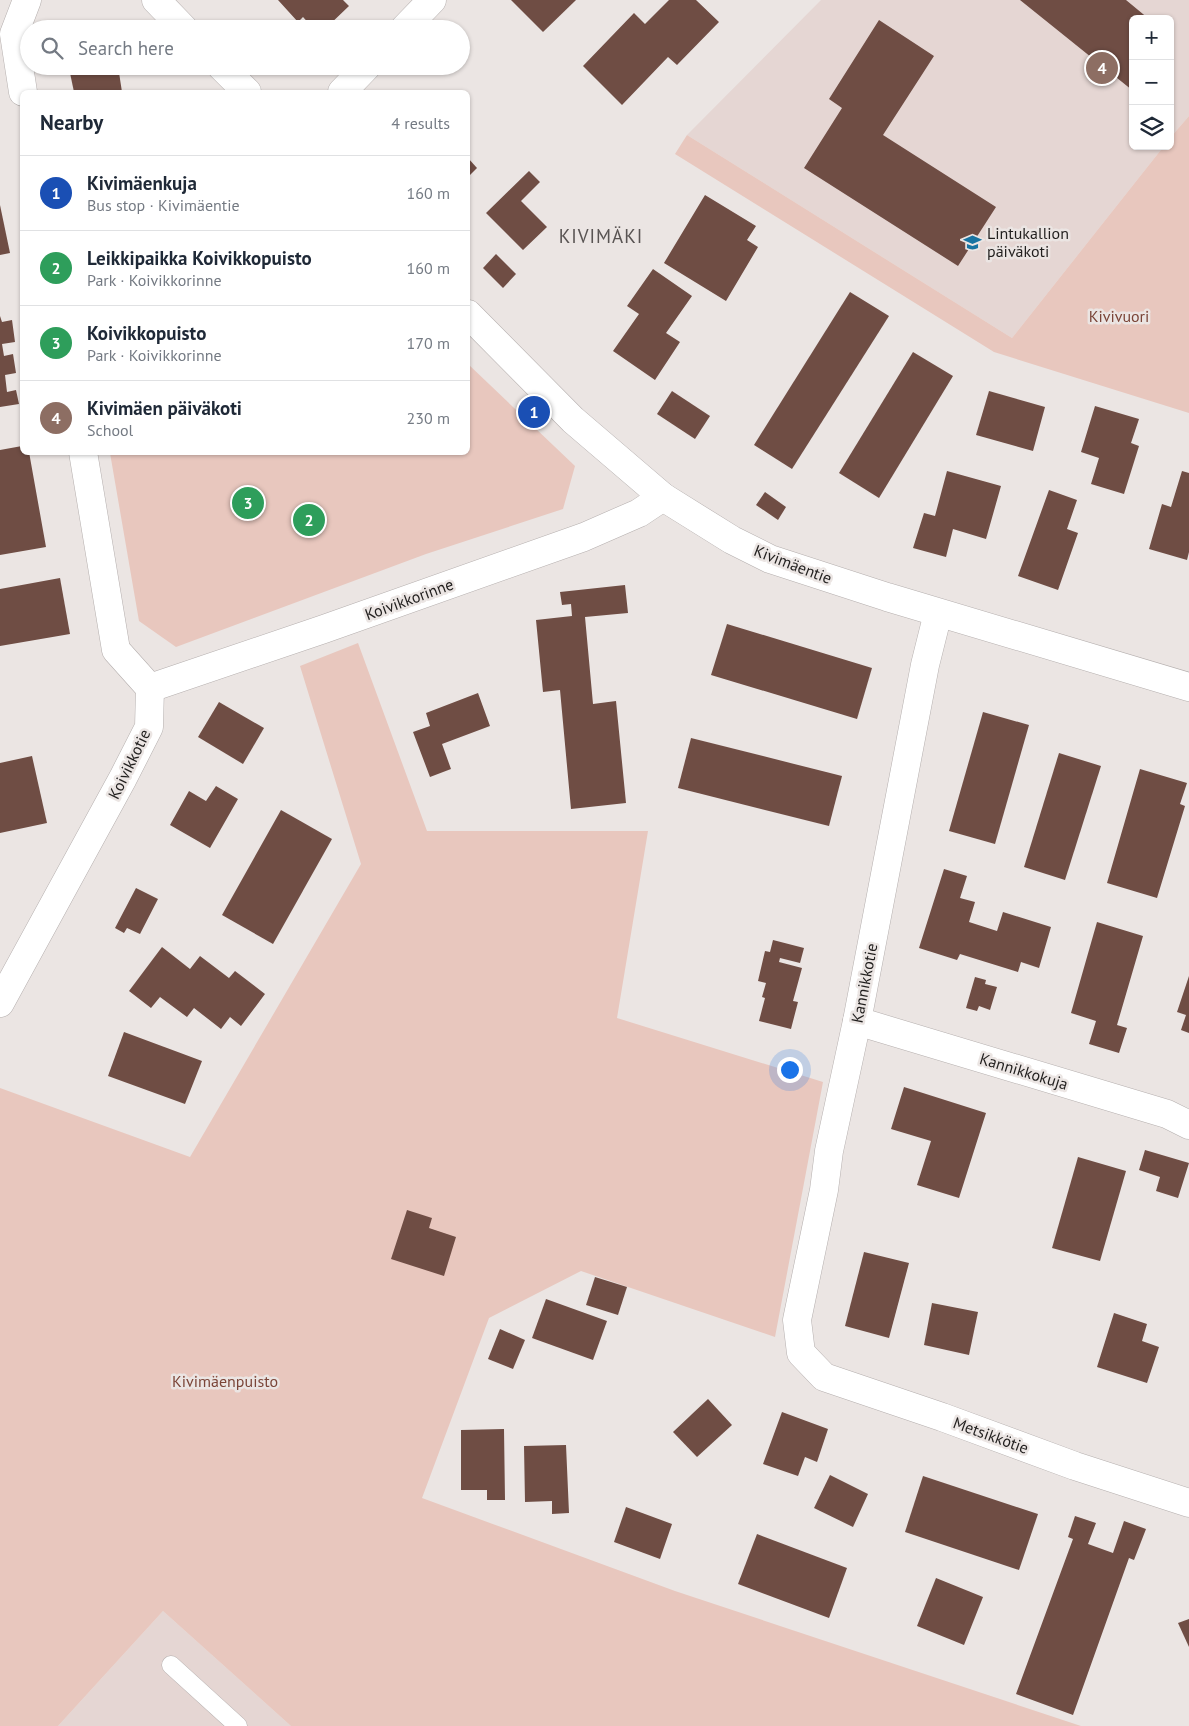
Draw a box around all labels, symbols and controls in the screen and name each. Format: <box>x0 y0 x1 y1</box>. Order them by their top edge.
map controls <box>1129 15 1174 150</box>
button: + <box>1129 15 1174 60</box>
search box <box>20 20 470 75</box>
icon: search <box>38 34 66 62</box>
text: Search here <box>78 36 174 60</box>
pin: 4 <box>1086 49 1118 87</box>
button: − <box>1129 60 1174 105</box>
button: layers <box>1129 105 1174 150</box>
text: Nearby <box>40 109 103 136</box>
text: 4 results <box>391 113 450 133</box>
text: Kivimäenkuja <box>87 171 197 195</box>
text: 1 <box>51 183 61 203</box>
text: 160 m <box>407 183 450 203</box>
text: Bus stop · Kivimäentie <box>87 195 240 215</box>
place label: Lintukallion päiväkoti <box>987 223 1069 261</box>
district label: KIVIMÄKI <box>559 224 643 248</box>
school or university icon: Lintukallion päiväkoti <box>963 232 983 252</box>
text: Leikkipaikka Koivikkopuisto <box>87 246 312 270</box>
text: 2 <box>51 258 61 278</box>
text: 160 m <box>407 258 450 278</box>
text: Park · Koivikkorinne <box>87 270 222 290</box>
park label: Kivivuori <box>1089 306 1149 326</box>
text: Koivikkopuisto <box>87 321 206 345</box>
text: 3 <box>51 333 61 353</box>
text: 170 m <box>407 333 450 353</box>
text: Park · Koivikkorinne <box>87 345 222 365</box>
pin: 1 <box>518 393 550 431</box>
text: Kivimäen päiväkoti <box>87 396 242 420</box>
text: 4 <box>51 408 61 428</box>
text: 230 m <box>407 408 450 428</box>
text: School <box>87 420 133 440</box>
pin: 3 <box>232 484 264 522</box>
pin: 2 <box>293 501 325 539</box>
street label: Kivimäentie <box>751 540 835 588</box>
street label: Koivikkorinne <box>362 574 456 624</box>
street label: Koivikkotie <box>103 726 155 802</box>
street label: Kannikkotie <box>846 942 882 1024</box>
street label: Kannikkokuja <box>977 1048 1071 1094</box>
your location <box>777 1057 803 1083</box>
park label: Kivimäenpuisto <box>172 1371 278 1391</box>
street label: Metsikkötie <box>951 1412 1031 1458</box>

